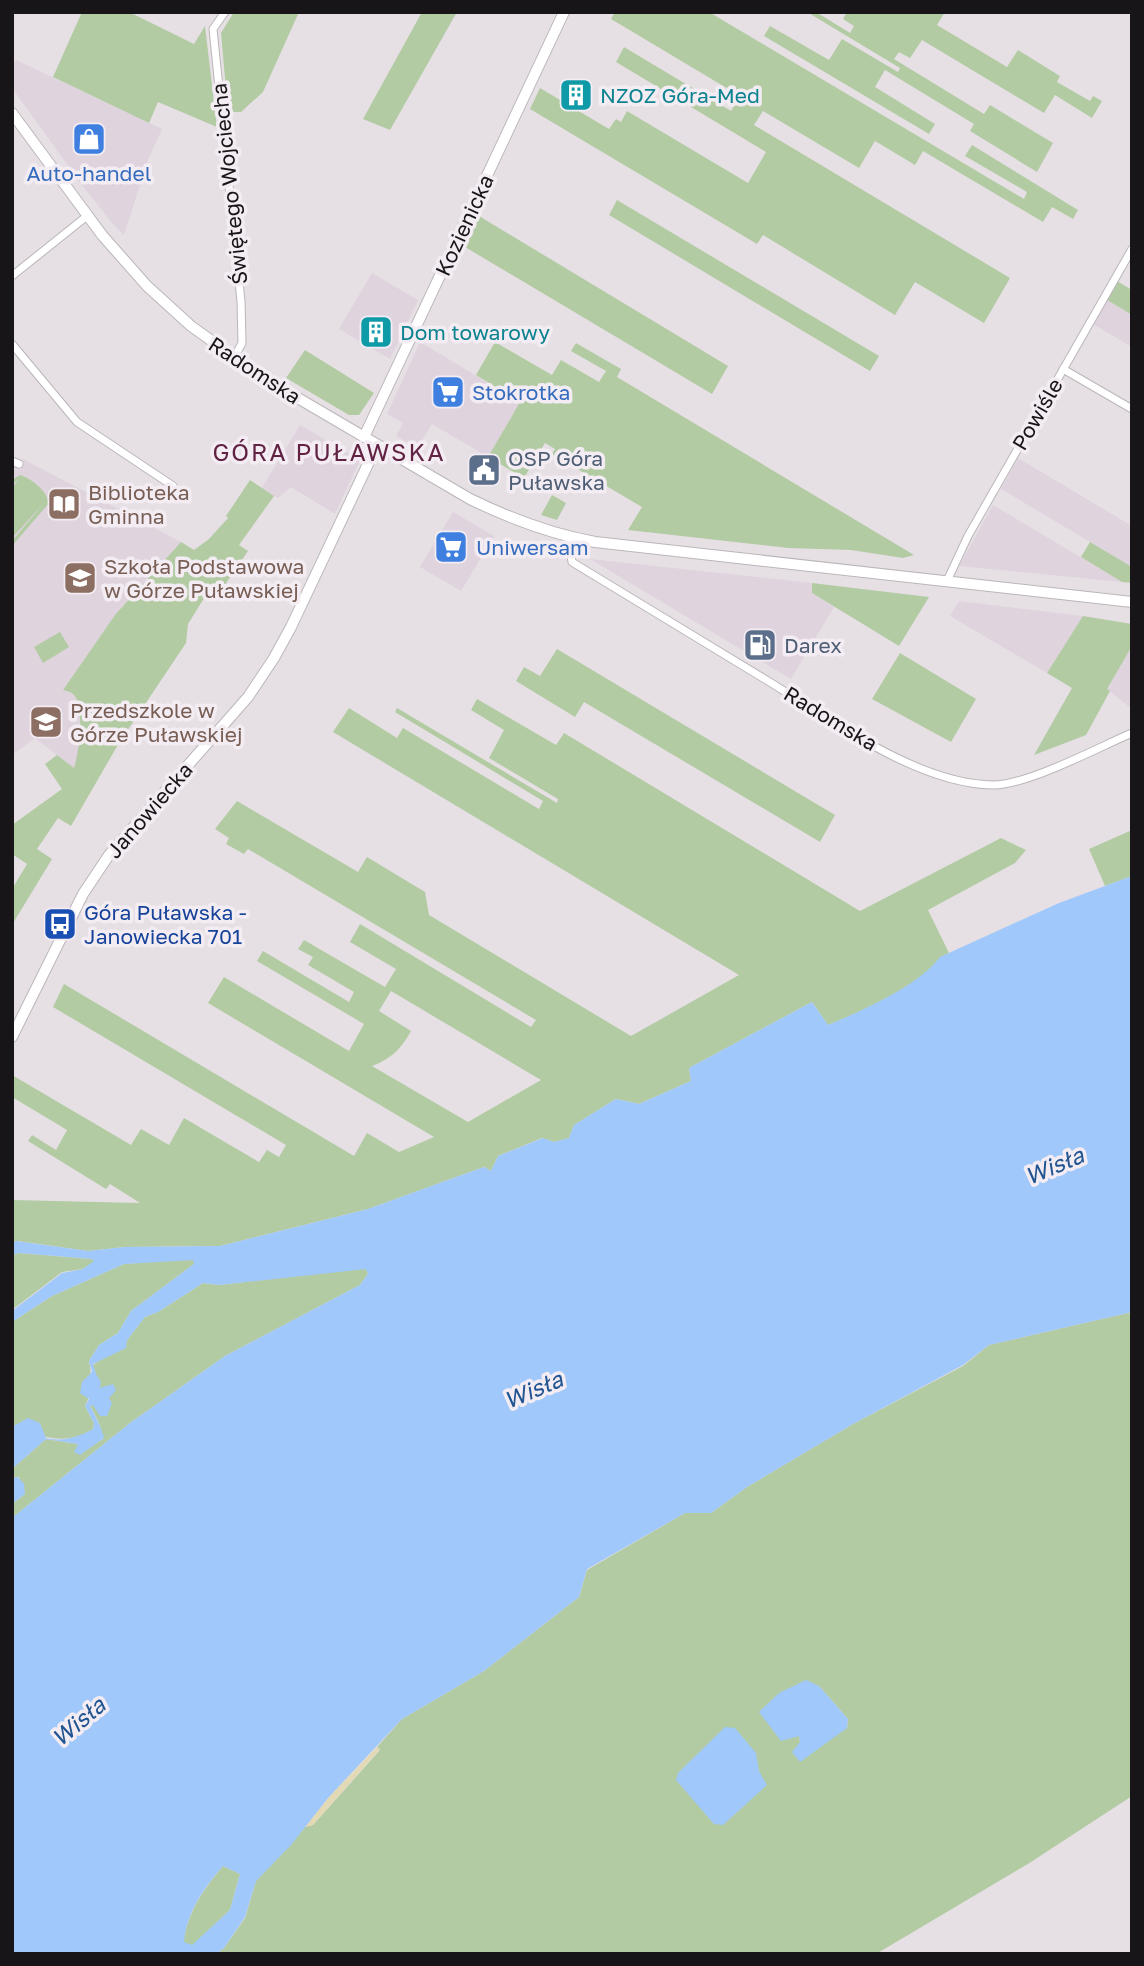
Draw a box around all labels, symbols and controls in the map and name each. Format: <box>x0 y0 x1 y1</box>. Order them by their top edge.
building icon: NZOZ Góra-Med <box>557 76 595 114</box>
street label: Świętego Wojciecha <box>205 82 253 286</box>
place label: NZOZ Góra-Med <box>600 82 760 108</box>
shop icon: Auto-handel <box>70 120 108 158</box>
place label: Auto-handel <box>27 160 151 186</box>
street label: Kozienicka <box>429 170 499 280</box>
building icon: Dom towarowy <box>357 313 395 351</box>
place label: Dom towarowy <box>400 319 550 345</box>
street label: Radomska <box>204 331 306 409</box>
supermarket icon: Stokrotka <box>429 373 467 411</box>
street label: Powiśle <box>1006 374 1068 454</box>
place label: Stokrotka <box>472 379 570 405</box>
district label: GÓRA PUŁAWSKA <box>212 437 446 466</box>
place label: OSP Góra Puławska <box>508 445 605 495</box>
public building icon: OSP Góra Puławska <box>465 451 503 489</box>
place label: Biblioteka Gminna <box>88 479 190 529</box>
library icon: Biblioteka Gminna <box>45 485 83 523</box>
supermarket icon: Uniwersam <box>432 528 470 566</box>
place label: Uniwersam <box>476 534 589 560</box>
place label: Szkoła Podstawowa w Górze Puławskiej <box>104 553 304 603</box>
school or university icon: Szkoła Podstawowa w Górze Puławskiej <box>61 559 99 597</box>
fuel station icon: Darex <box>741 626 779 664</box>
place label: Darex <box>784 632 842 658</box>
street label: Radomska <box>779 680 883 756</box>
place label: Przedszkole w Górze Puławskiej <box>70 697 243 747</box>
school or university icon: Przedszkole w Górze Puławskiej <box>27 703 65 741</box>
street label: Janowiecka <box>100 757 198 863</box>
place label: Góra Puławska - Janowiecka 701 <box>84 899 247 949</box>
bus stop icon: Góra Puławska - Janowiecka 701 <box>41 905 79 943</box>
water label: Wisła <box>1020 1140 1089 1190</box>
water label: Wisła <box>499 1364 568 1414</box>
water label: Wisła <box>46 1690 111 1751</box>

